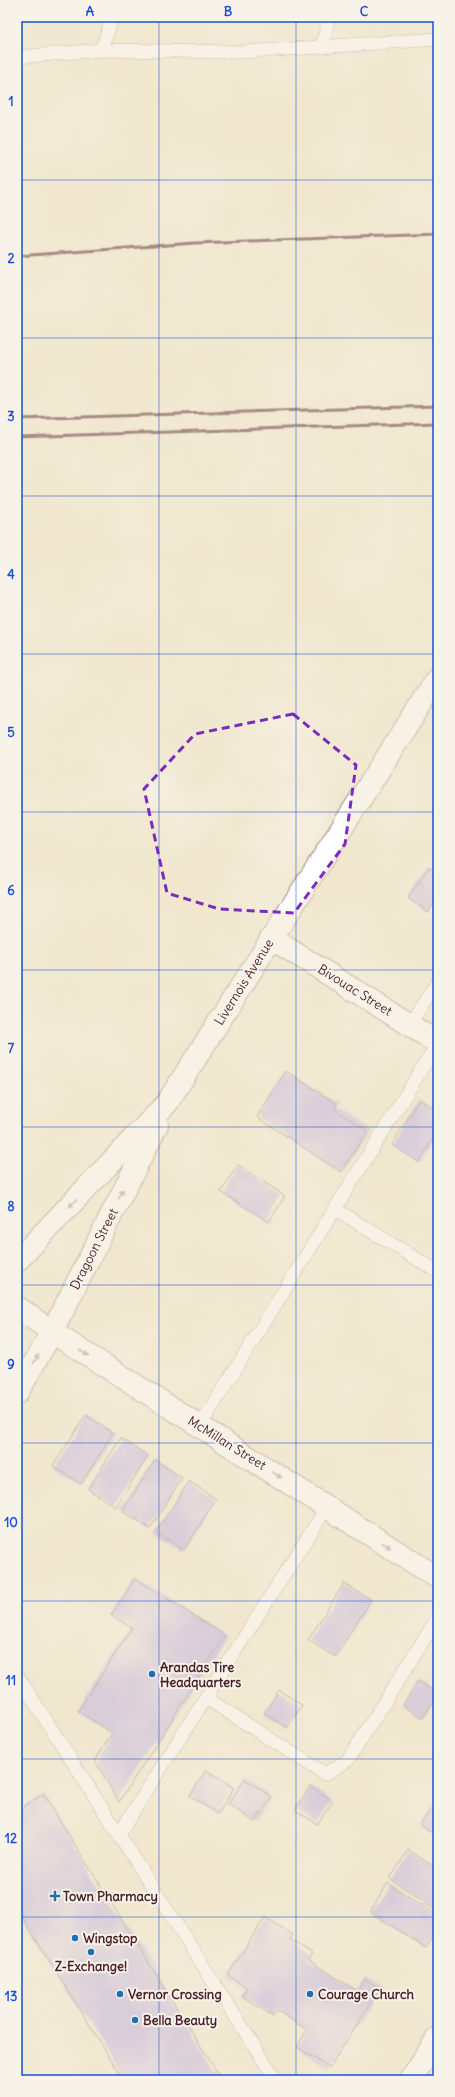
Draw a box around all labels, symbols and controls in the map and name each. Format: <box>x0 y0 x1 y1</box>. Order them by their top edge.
text: A <box>86 3 95 20</box>
text: B <box>224 3 233 20</box>
text: C <box>360 3 369 20</box>
text: 1 <box>8 93 14 110</box>
text: 2 <box>7 250 15 267</box>
text: 3 <box>7 408 15 425</box>
text: 4 <box>7 566 15 583</box>
text: 5 <box>7 724 15 741</box>
text: 6 <box>7 882 15 899</box>
street label: Livernois Avenue <box>211 936 277 1028</box>
street label: Bivouac Street <box>315 960 396 1020</box>
text: 7 <box>8 1040 15 1057</box>
one-way arrow <box>118 1188 125 1200</box>
text: 8 <box>7 1198 15 1215</box>
one-way arrow <box>68 1198 78 1208</box>
street label: Dragoon Street <box>66 1205 122 1292</box>
one-way arrow <box>78 1349 90 1356</box>
one-way arrow <box>33 1353 40 1365</box>
text: 9 <box>7 1356 15 1373</box>
street label: McMillan Street <box>185 1412 270 1474</box>
one-way arrow <box>272 1471 282 1479</box>
text: 10 <box>4 1514 18 1531</box>
one-way arrow <box>381 1541 391 1549</box>
place label: Arandas Tire Headquarters <box>160 1659 241 1691</box>
marker: Arandas Tire Headquarters <box>147 1669 157 1679</box>
text: 11 <box>6 1672 16 1689</box>
text: 12 <box>5 1830 17 1847</box>
place label: Town Pharmacy <box>63 1888 158 1905</box>
marker: Town Pharmacy <box>50 1891 60 1901</box>
place label: Wingstop <box>83 1930 138 1947</box>
marker: Wingstop <box>70 1933 80 1943</box>
marker: Z-Exchange! <box>86 1947 96 1957</box>
place label: Z-Exchange! <box>55 1958 127 1975</box>
place label: Vernor Crossing <box>128 1986 222 2003</box>
place label: Courage Church <box>318 1986 415 2003</box>
text: 13 <box>5 1988 17 2005</box>
marker: Vernor Crossing <box>115 1989 125 1999</box>
marker: Courage Church <box>305 1989 315 1999</box>
place label: Bella Beauty <box>143 2012 217 2029</box>
marker: Bella Beauty <box>130 2015 140 2025</box>

